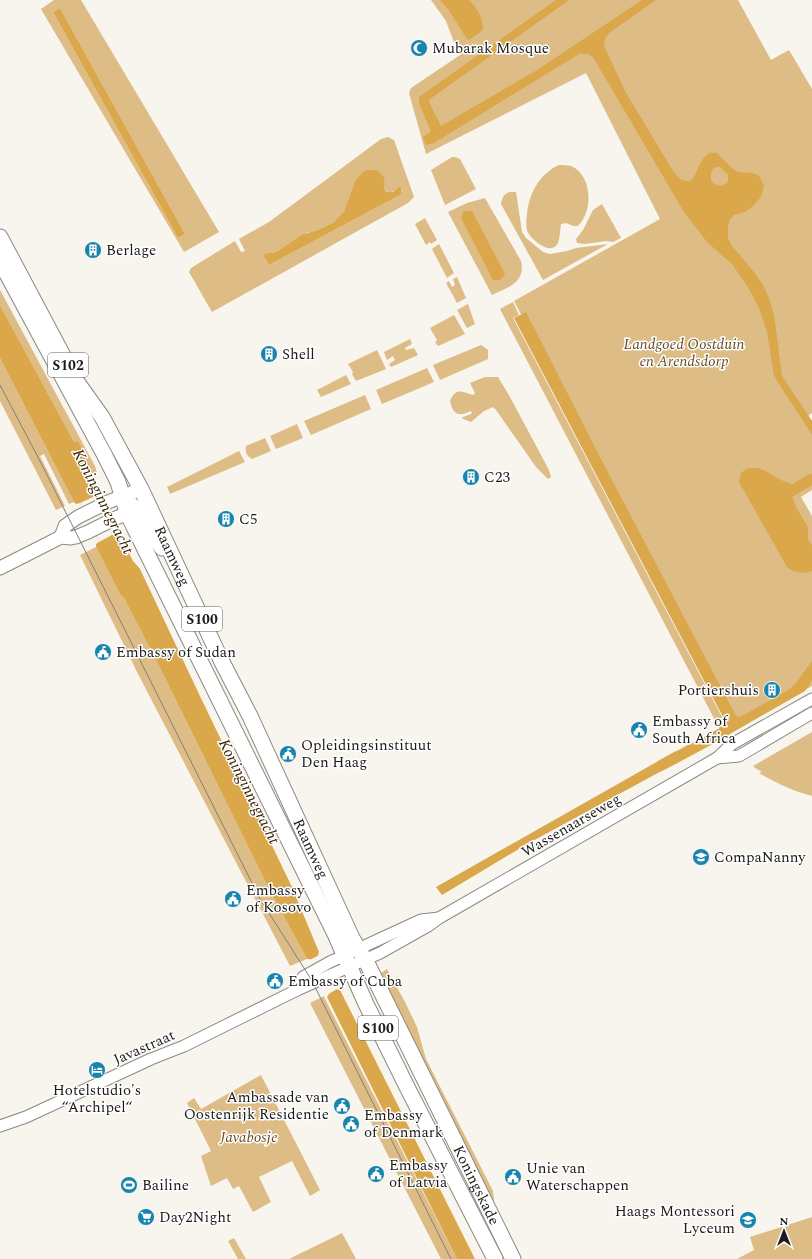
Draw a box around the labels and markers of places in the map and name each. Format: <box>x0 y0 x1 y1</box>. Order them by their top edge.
place label: Mubarak Mosque <box>432 37 549 60</box>
mosque icon: Mubarak Mosque <box>409 38 429 58</box>
place label: Berlage <box>106 239 156 262</box>
building icon: Berlage <box>83 240 103 260</box>
place label: Shell <box>282 343 315 366</box>
building icon: Shell <box>259 344 279 364</box>
place label: C23 <box>484 466 510 489</box>
building icon: C23 <box>461 467 481 487</box>
place label: C5 <box>239 508 257 531</box>
building icon: C5 <box>216 509 236 529</box>
place label: Embassy of Sudan <box>116 641 236 664</box>
public building icon: Embassy of Sudan <box>93 642 113 662</box>
place label: Portiershuis <box>678 679 759 702</box>
building icon: Portiershuis <box>762 680 782 700</box>
place label: Embassy of South Africa <box>652 710 736 750</box>
public building icon: Embassy of South Africa <box>629 720 649 740</box>
place label: Opleidingsinstituut Den Haag <box>301 734 431 774</box>
public building icon: Opleidingsinstituut Den Haag <box>278 744 298 764</box>
place label: CompaNanny <box>714 846 806 869</box>
school or university icon: CompaNanny <box>691 847 711 867</box>
place label: Embassy of Kosovo <box>246 879 311 919</box>
public building icon: Embassy of Kosovo <box>223 889 243 909</box>
place label: Embassy of Cuba <box>288 970 403 993</box>
public building icon: Embassy of Cuba <box>265 971 285 991</box>
hotel icon: Hotelstudio's “Archipel“ <box>87 1060 107 1080</box>
place label: Hotelstudio's “Archipel“ <box>53 1079 141 1119</box>
place label: Ambassade van Oostenrijk Residentie <box>184 1086 329 1126</box>
public building icon: Ambassade van Oostenrijk Residentie <box>332 1096 352 1116</box>
place label: Embassy of Denmark <box>364 1104 443 1144</box>
public building icon: Embassy of Denmark <box>341 1114 361 1134</box>
place label: Embassy of Latvia <box>389 1154 448 1194</box>
place label: Unie van Waterschappen <box>526 1157 629 1197</box>
public building icon: Embassy of Latvia <box>366 1164 386 1184</box>
public building icon: Unie van Waterschappen <box>503 1167 523 1187</box>
place label: Bailine <box>142 1174 189 1197</box>
sports icon: Bailine <box>119 1175 139 1195</box>
place label: Haags Montessori Lyceum <box>615 1200 735 1240</box>
place label: Day2Night <box>159 1206 231 1229</box>
supermarket icon: Day2Night <box>136 1207 156 1227</box>
school or university icon: Haags Montessori Lyceum <box>738 1210 758 1230</box>

